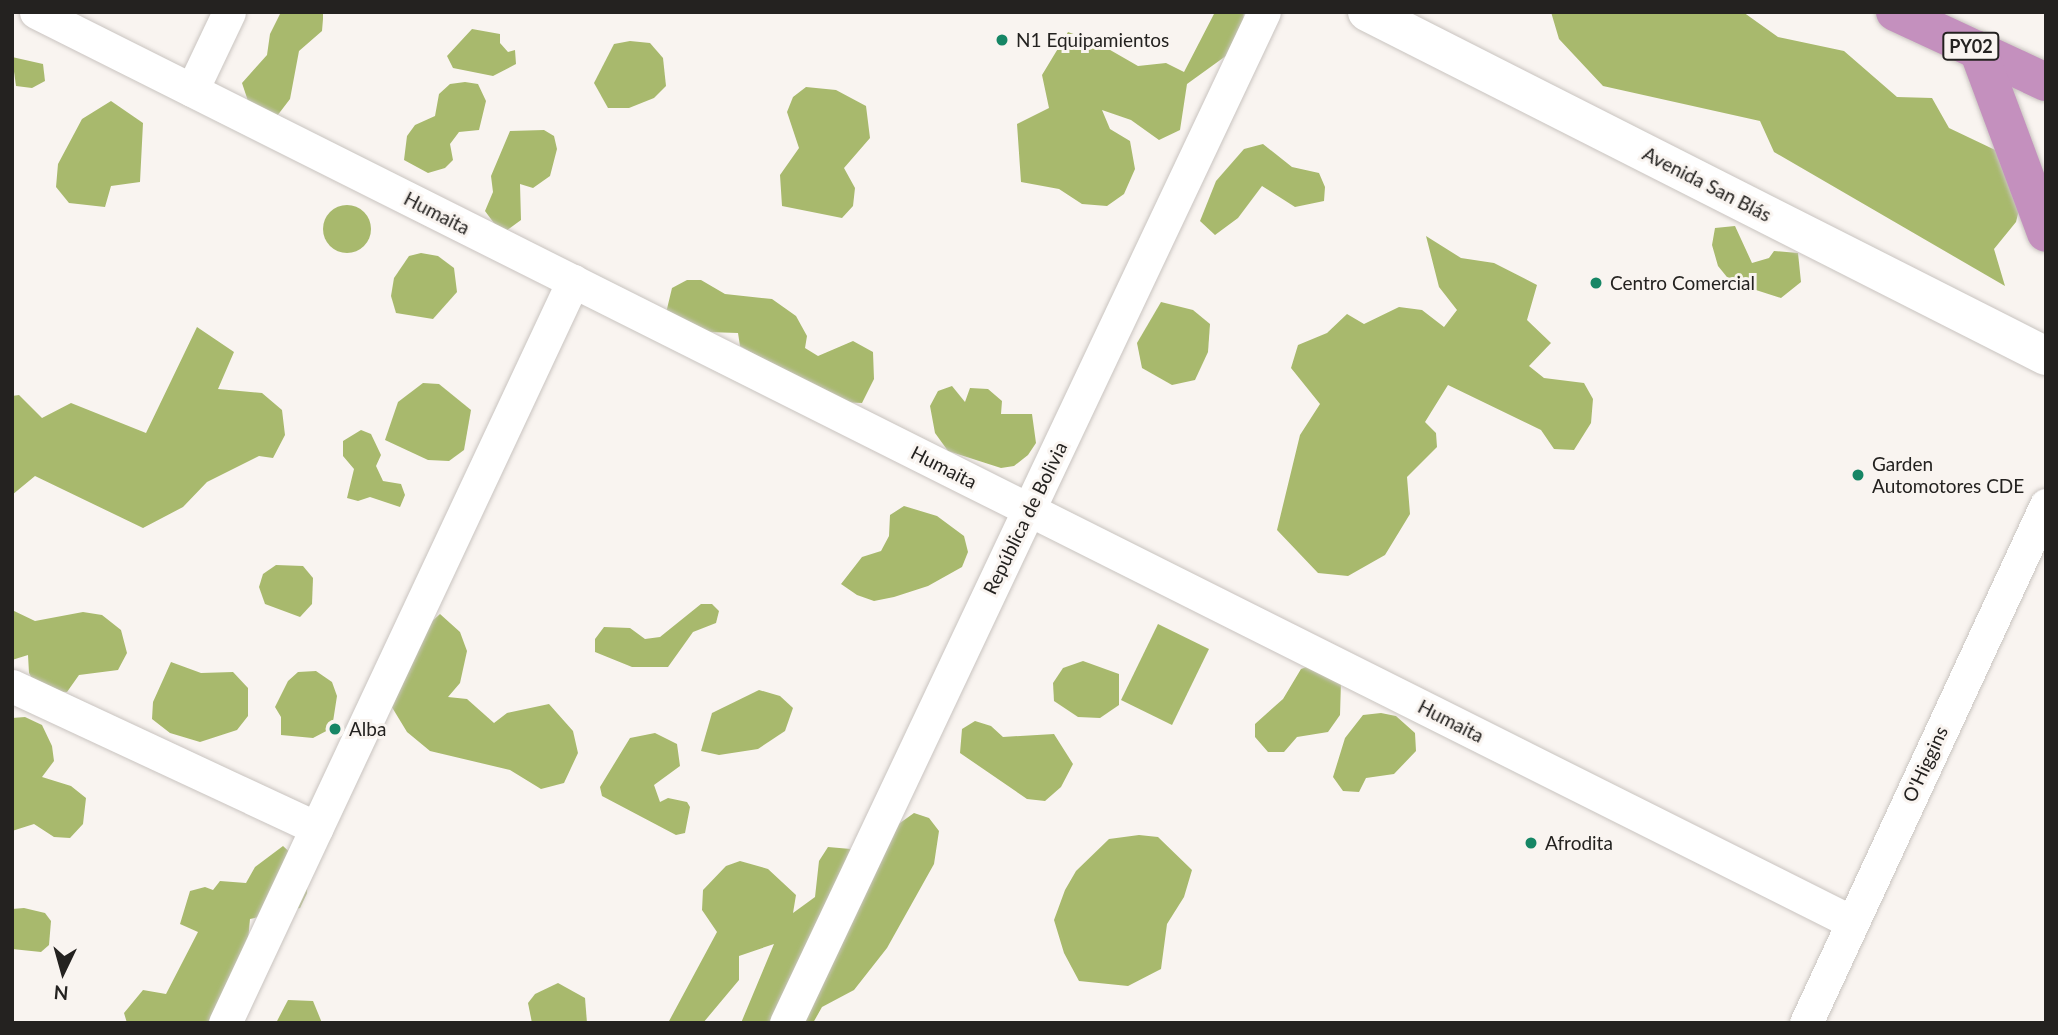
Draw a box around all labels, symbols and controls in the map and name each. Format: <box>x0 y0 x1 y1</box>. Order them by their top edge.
place label: N1 Equipamientos <box>1016 29 1169 51</box>
marker: N1 Equipamientos <box>994 32 1010 48</box>
road number: PY02 <box>1941 32 2001 60</box>
street label: Avenida San Blás <box>1639 142 1775 226</box>
street label: Humaita <box>400 187 474 239</box>
place label: Centro Comercial <box>1610 272 1755 294</box>
marker: Centro Comercial <box>1588 275 1604 291</box>
street label: República de Bolivia <box>978 438 1072 598</box>
street label: Humaita <box>907 441 981 493</box>
place label: Garden Automotores CDE <box>1872 453 2024 497</box>
marker: Garden Automotores CDE <box>1850 467 1866 483</box>
street label: Humaita <box>1414 695 1488 747</box>
place label: Alba <box>349 718 386 740</box>
marker: Alba <box>327 721 343 737</box>
street label: O'Higgins <box>1898 722 1952 806</box>
place label: Afrodita <box>1545 832 1613 854</box>
marker: Afrodita <box>1523 835 1539 851</box>
north arrow <box>28 937 98 1007</box>
text: N <box>53 981 69 1006</box>

